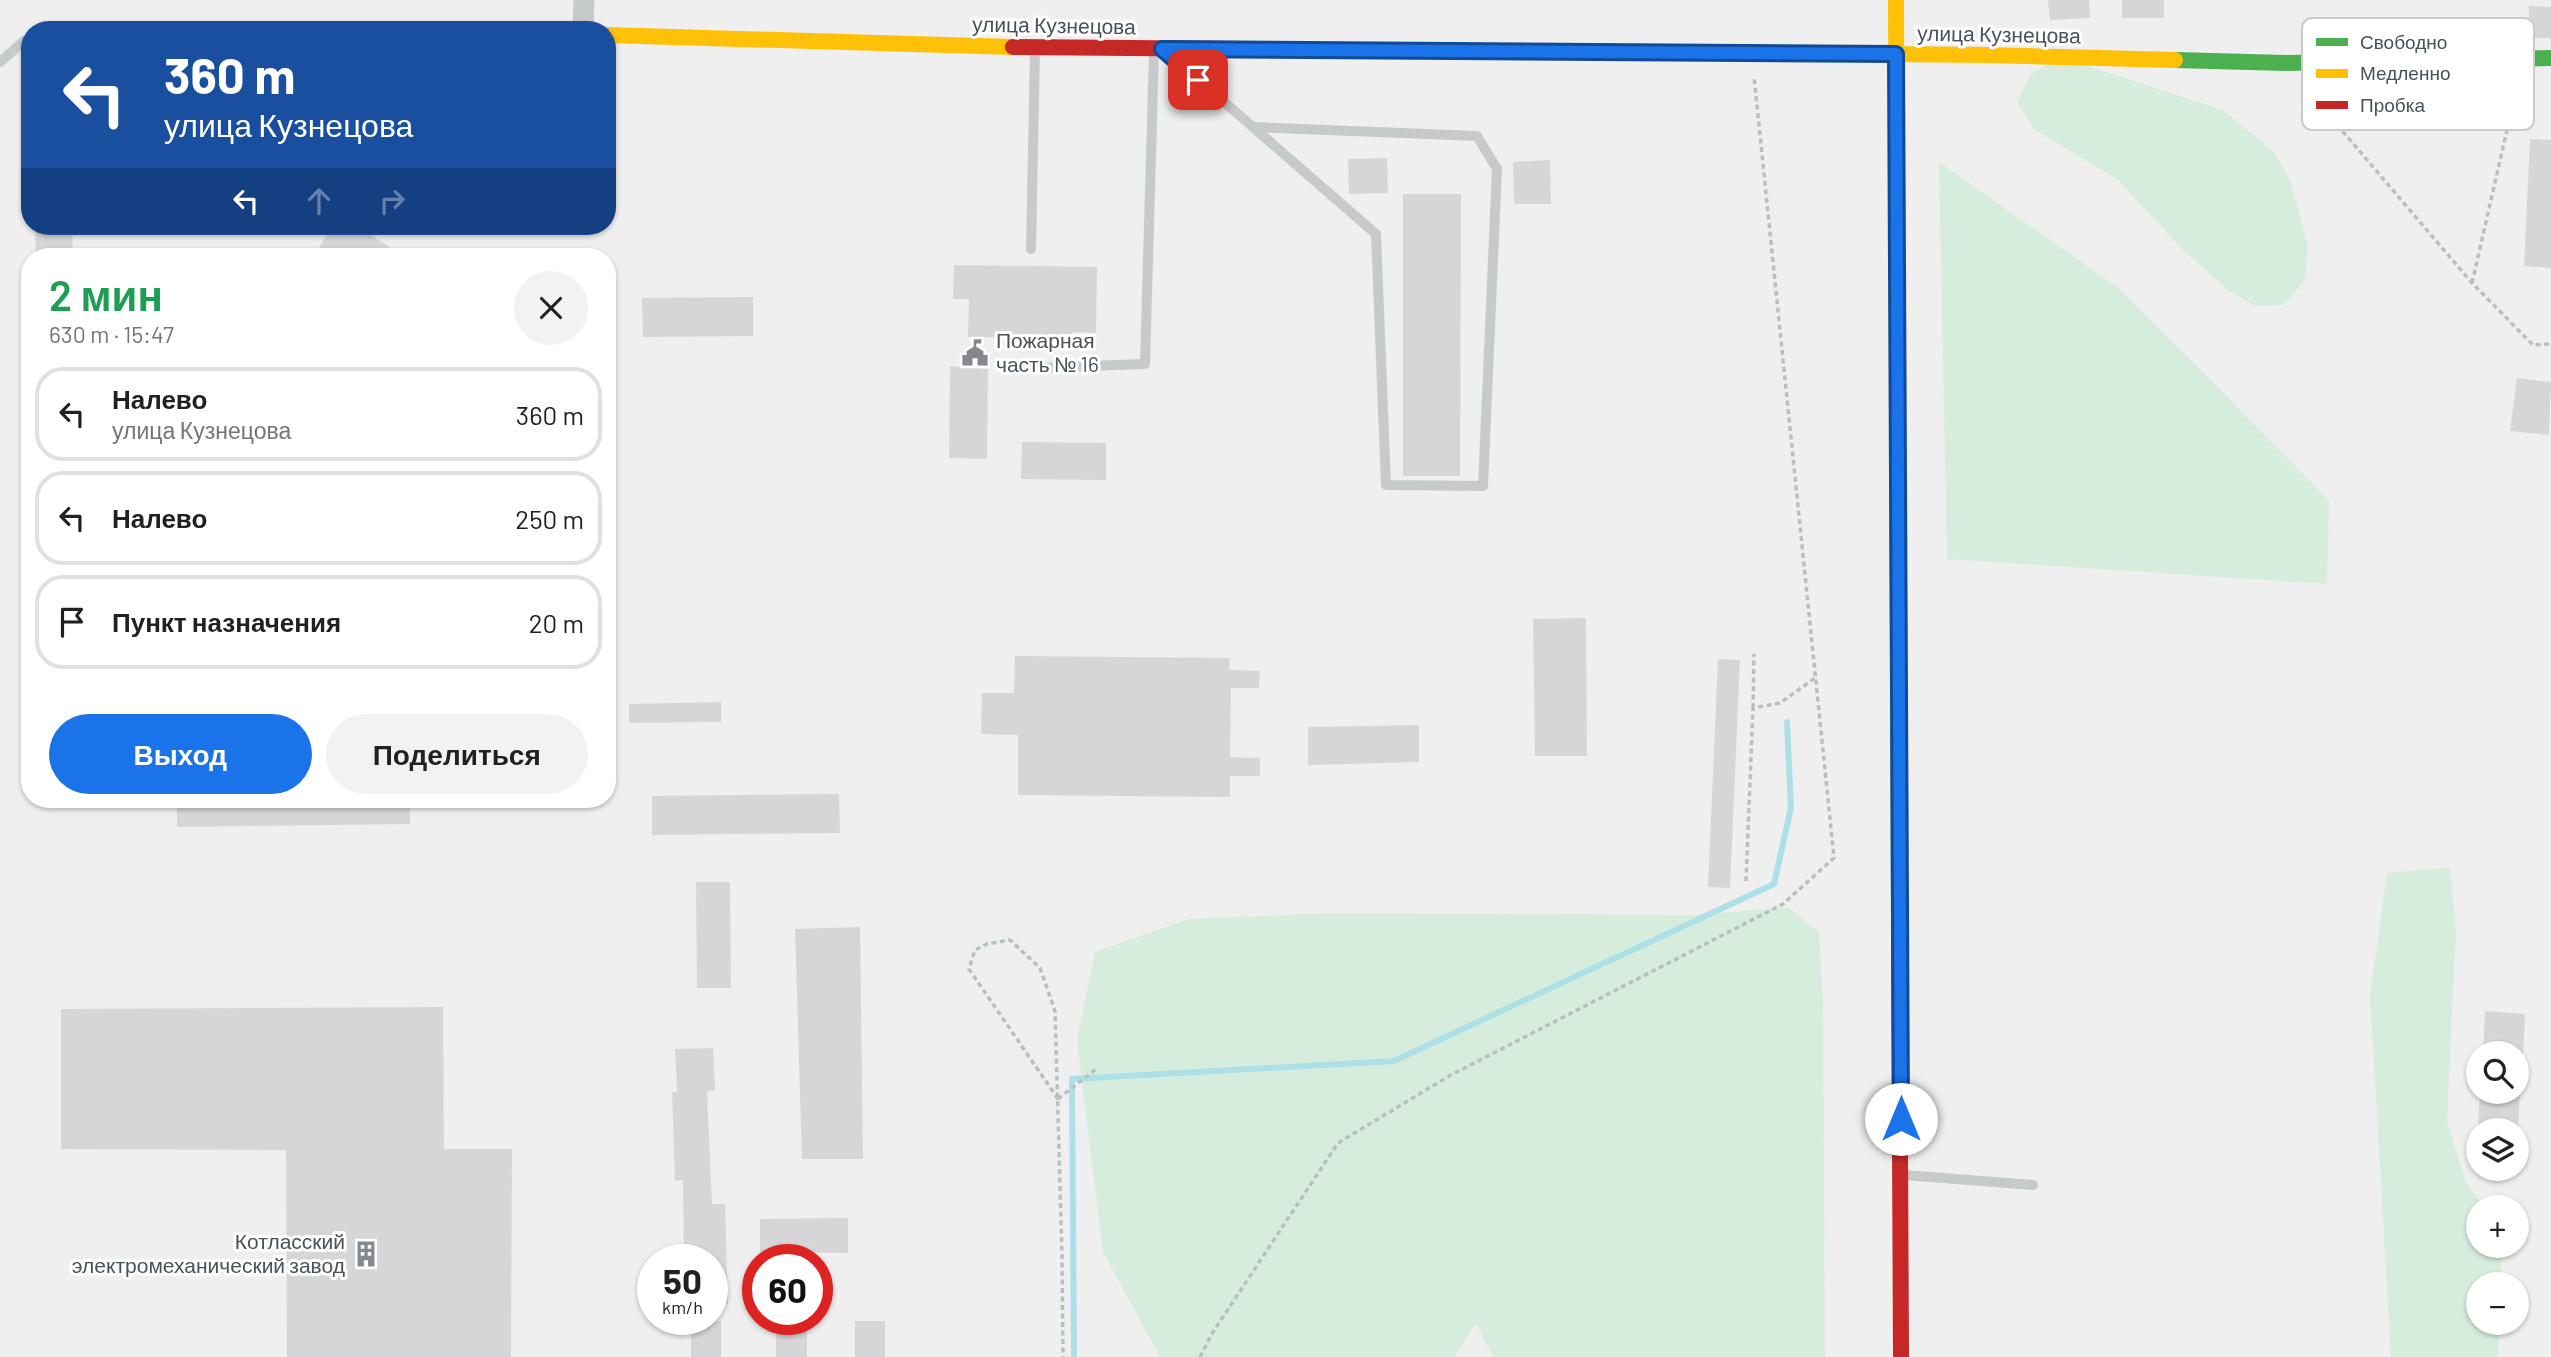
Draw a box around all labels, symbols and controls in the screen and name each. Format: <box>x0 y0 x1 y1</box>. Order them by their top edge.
street label: улица Кузнецова <box>972 11 1136 38</box>
legend <box>2302 18 2534 130</box>
street label: улица Кузнецова <box>1917 20 2081 47</box>
text: Свободно <box>2360 30 2447 53</box>
text: 360 m <box>164 45 295 104</box>
icon: left <box>49 49 140 140</box>
pin <box>1168 50 1228 110</box>
icon: arrive <box>1179 61 1217 99</box>
text: Медленно <box>2360 61 2450 84</box>
text: Пробка <box>2360 93 2425 116</box>
text: улица Кузнецова <box>164 105 413 143</box>
icon: left <box>227 182 265 220</box>
icon: ahead <box>300 182 338 220</box>
icon: right <box>373 182 411 220</box>
text: 2 мин <box>49 269 163 319</box>
button: close <box>514 271 588 345</box>
text: 630 m · 15:47 <box>49 320 174 348</box>
place label: Пожарная часть № 16 <box>996 327 1099 376</box>
public building icon: Пожарная часть № 16 <box>960 338 990 368</box>
text: Налево <box>112 383 207 414</box>
icon: left <box>53 395 91 433</box>
text: 360 m <box>516 399 584 430</box>
text: улица Кузнецова <box>112 416 291 444</box>
icon: left <box>53 499 91 537</box>
text: Налево <box>112 502 207 533</box>
text: 250 m <box>515 503 584 534</box>
icon: arrive <box>53 603 91 641</box>
text: Пункт назначения <box>112 606 341 637</box>
text: 20 m <box>529 607 584 638</box>
button: Выход <box>49 714 312 794</box>
button: Поделиться <box>326 714 588 794</box>
map controls <box>2466 1041 2529 1335</box>
button: search <box>2466 1041 2529 1104</box>
position arrow <box>1864 1082 1938 1156</box>
button: layers <box>2466 1118 2529 1181</box>
button: + <box>2466 1195 2529 1258</box>
place label: Котласский электромеханический завод <box>72 1228 345 1277</box>
building icon: Котласский электромеханический завод <box>351 1239 381 1269</box>
speed limit sign: 60 <box>742 1244 833 1335</box>
text: 50 <box>663 1259 702 1301</box>
button: − <box>2466 1272 2529 1335</box>
text: km/h <box>662 1296 703 1318</box>

